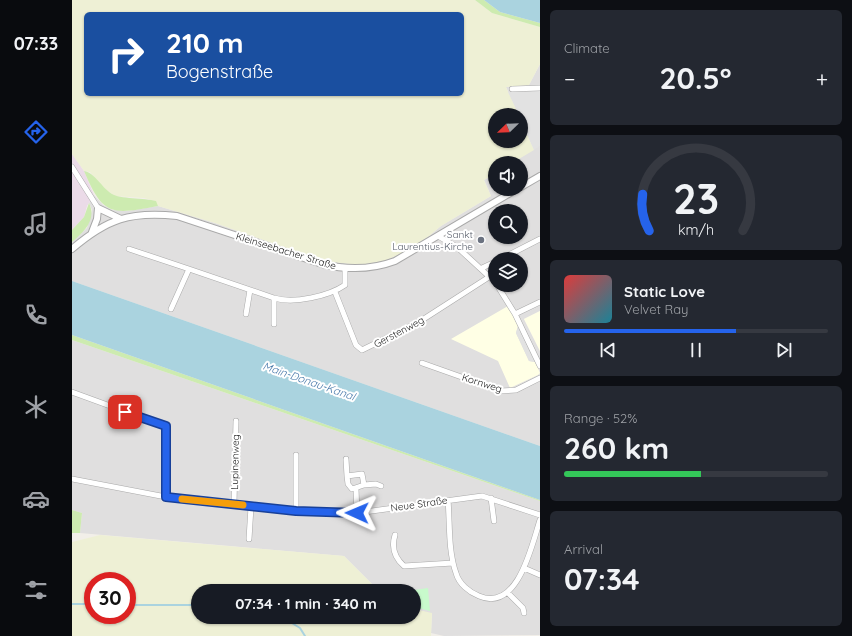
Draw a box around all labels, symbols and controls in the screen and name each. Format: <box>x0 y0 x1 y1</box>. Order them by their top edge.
text: 210 m <box>166 25 244 60</box>
icon: right <box>100 28 152 80</box>
text: 07:33 <box>14 32 58 55</box>
text: Climate <box>564 40 610 56</box>
text: 20.5° <box>660 59 732 97</box>
text: Bogenstraße <box>166 60 273 83</box>
text: − <box>564 65 575 93</box>
text: + <box>816 65 828 93</box>
north arrow <box>488 108 528 148</box>
map controls <box>488 108 528 292</box>
icon: directions <box>22 118 50 146</box>
button: sound <box>488 156 528 196</box>
text: 23 <box>673 172 719 224</box>
button: search <box>488 204 528 244</box>
icon: music <box>22 210 50 238</box>
text: km/h <box>678 220 714 238</box>
place label: Sankt Laurentius-Kirche <box>392 228 474 253</box>
street label: Kleinseebacher Straße <box>234 230 338 273</box>
marker: Sankt Laurentius-Kirche <box>476 235 486 245</box>
button: layers <box>488 252 528 292</box>
text: Static Love <box>624 282 705 301</box>
icon: phone <box>22 301 50 329</box>
text: Velvet Ray <box>624 301 689 317</box>
street label: Gerstenweg <box>372 313 426 351</box>
icon: previous <box>597 339 619 361</box>
icon: pause <box>685 339 707 361</box>
icon: next <box>773 339 795 361</box>
water label: Main-Donau-Kanal <box>261 359 358 404</box>
street label: Kornweg <box>460 370 504 396</box>
icon: climate <box>22 393 50 421</box>
pin <box>108 395 142 429</box>
icon: arrive <box>114 401 136 423</box>
text: Range · 52% <box>564 410 637 426</box>
text: 260 km <box>564 429 669 467</box>
street label: Lupinenweg <box>228 434 242 490</box>
icon: car <box>22 485 50 513</box>
position arrow <box>336 492 378 534</box>
street label: Neue Straße <box>390 494 449 514</box>
text: Arrival <box>564 541 603 557</box>
text: 07:34 <box>564 560 640 598</box>
speed limit sign: 30 <box>84 572 136 624</box>
icon: filters <box>22 576 50 604</box>
text: 07:34 · 1 min · 340 m <box>235 594 377 613</box>

